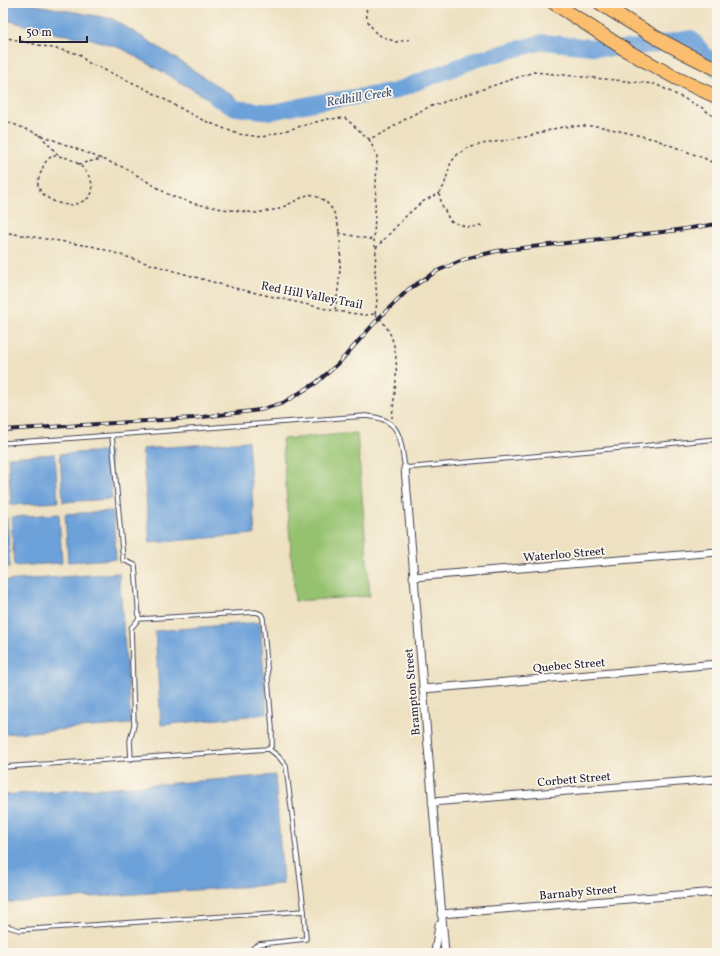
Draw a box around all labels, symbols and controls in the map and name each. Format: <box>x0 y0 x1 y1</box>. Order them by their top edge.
scale bar <box>20 18 87 44</box>
text: 50 m <box>26 25 52 41</box>
water label: Redhill Creek <box>325 84 393 112</box>
street label: Red Hill Valley Trail <box>259 278 365 314</box>
street label: Waterloo Street <box>523 543 606 567</box>
street label: Brampton Street <box>401 648 425 736</box>
street label: Quebec Street <box>532 655 606 677</box>
street label: Corbett Street <box>537 769 611 791</box>
street label: Barnaby Street <box>539 882 618 904</box>

